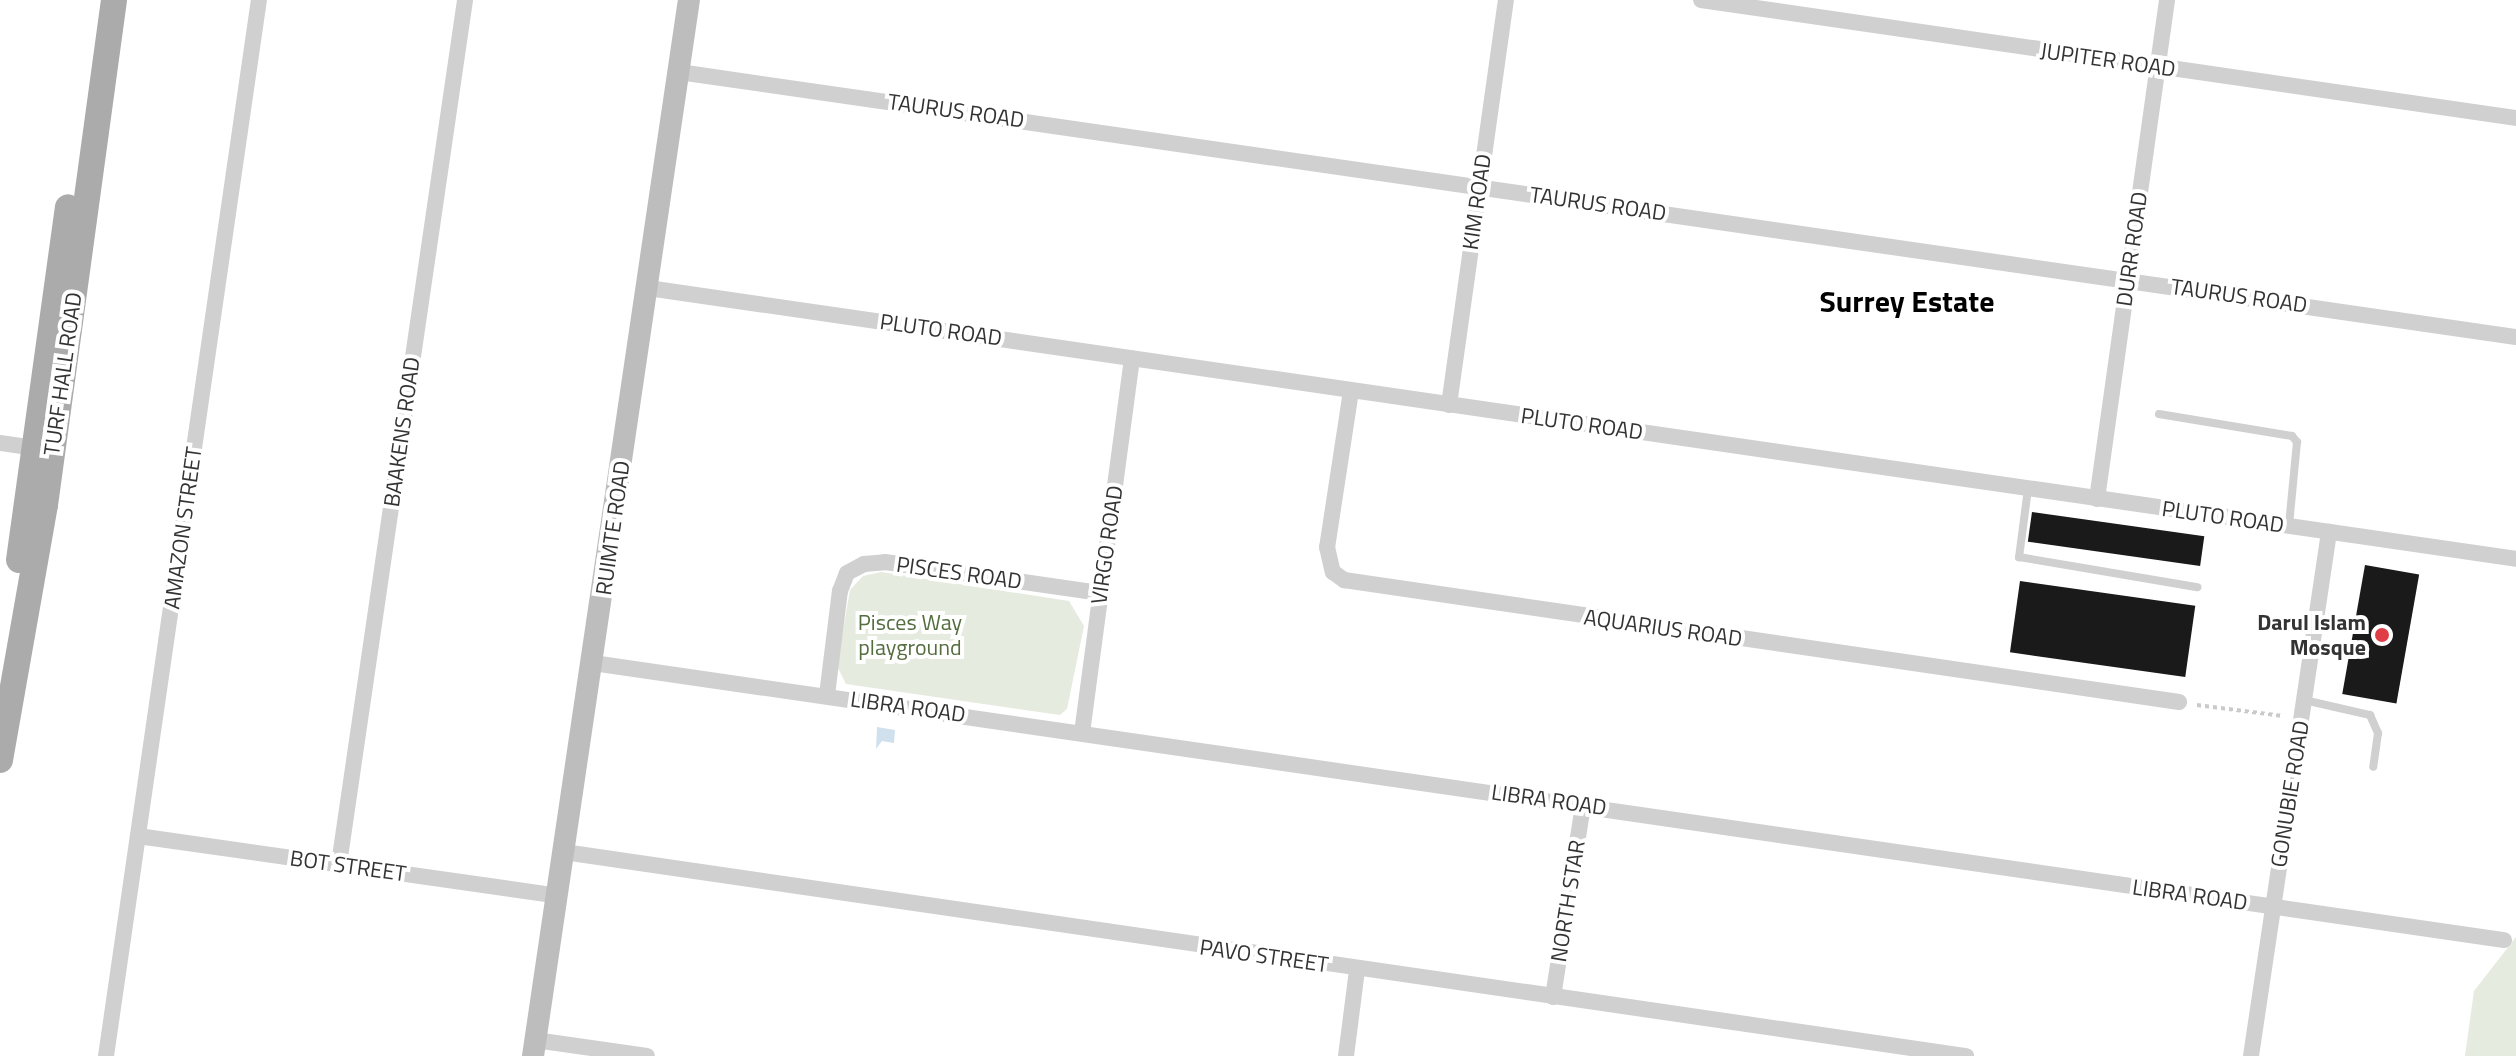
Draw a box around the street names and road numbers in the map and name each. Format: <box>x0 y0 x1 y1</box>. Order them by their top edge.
street label: JUPITER ROAD <box>2039 37 2177 83</box>
street label: TAURUS ROAD <box>886 88 1026 134</box>
street label: KIM ROAD <box>1457 152 1497 252</box>
street label: TAURUS ROAD <box>1528 181 1668 227</box>
street label: DURR ROAD <box>2111 190 2153 308</box>
street label: TAURUS ROAD <box>2169 273 2309 319</box>
street label: TURF HALL ROAD <box>38 291 88 457</box>
street label: PLUTO ROAD <box>878 308 1004 352</box>
street label: BAAKENS ROAD <box>378 355 426 509</box>
street label: PLUTO ROAD <box>1519 402 1645 446</box>
street label: AMAZON STREET <box>159 445 207 611</box>
street label: RUIMTE ROAD <box>591 459 635 597</box>
street label: VIRGO ROAD <box>1086 484 1128 606</box>
street label: PLUTO ROAD <box>2160 495 2286 539</box>
street label: PISCES ROAD <box>895 551 1023 595</box>
street label: AQUARIUS ROAD <box>1582 604 1744 652</box>
street label: LIBRA ROAD <box>849 686 967 728</box>
street label: GONUBIE ROAD <box>2265 719 2315 869</box>
street label: LIBRA ROAD <box>1490 779 1608 821</box>
street label: NORTH STAR <box>1545 838 1591 964</box>
street label: BOT STREET <box>288 845 408 887</box>
street label: LIBRA ROAD <box>2131 874 2249 916</box>
street label: PAVO STREET <box>1198 934 1330 978</box>

